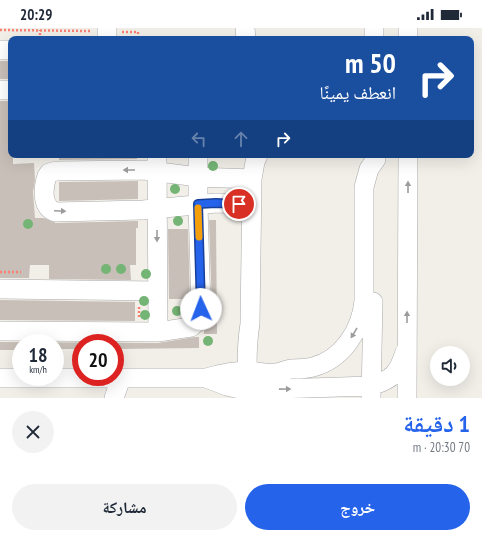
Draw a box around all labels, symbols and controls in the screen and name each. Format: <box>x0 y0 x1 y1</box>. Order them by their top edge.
text: 20:29 <box>20 5 52 24</box>
text: 50 m <box>345 44 396 81</box>
icon: right <box>410 52 462 104</box>
text: انعطف يمينًا <box>320 81 396 104</box>
icon: left <box>188 128 210 150</box>
icon: ahead <box>230 128 252 150</box>
icon: right <box>272 128 294 150</box>
one-way arrow <box>122 167 135 173</box>
one-way arrow <box>405 180 411 193</box>
pin <box>222 187 256 221</box>
icon: arrive <box>228 193 250 215</box>
one-way arrow <box>54 208 67 214</box>
one-way arrow <box>154 230 161 242</box>
position arrow <box>180 288 222 330</box>
one-way arrow <box>404 310 410 323</box>
one-way arrow <box>350 327 357 339</box>
speed limit sign: 20 <box>72 334 124 386</box>
text: 18 <box>28 342 48 368</box>
map controls <box>430 346 470 386</box>
button: sound <box>430 346 470 386</box>
text: km/h <box>29 363 47 376</box>
one-way arrow <box>279 386 292 392</box>
text: 1 دقيقة <box>403 408 470 439</box>
button: close <box>12 411 54 453</box>
text: 70 m · 20:30 <box>413 439 470 456</box>
button: مشاركة <box>12 484 237 530</box>
button: خروج <box>245 484 470 530</box>

